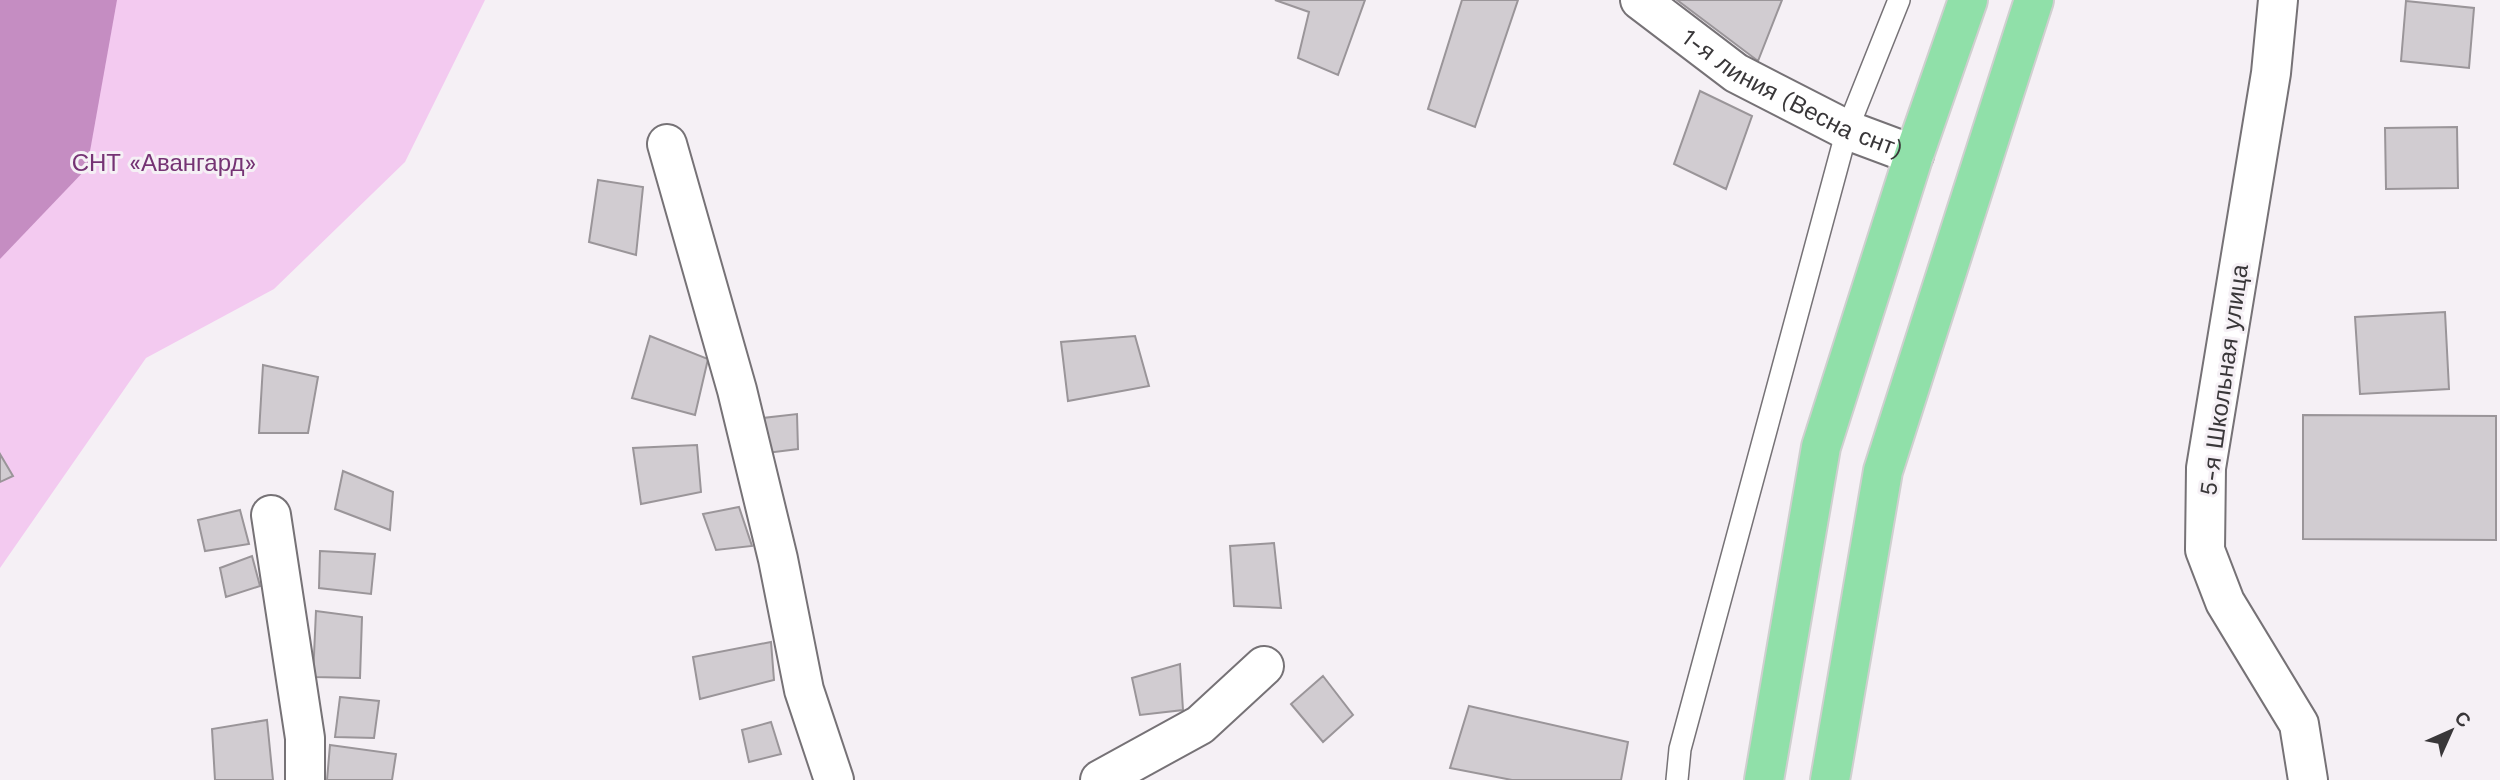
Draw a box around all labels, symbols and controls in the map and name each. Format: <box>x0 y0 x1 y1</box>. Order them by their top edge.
street label: 1-я линия (Весна снт) <box>1676 23 1907 163</box>
park label: СНТ «Авангард» <box>72 149 256 177</box>
street label: 5-я Школьная улица <box>2194 262 2254 497</box>
north arrow <box>2416 696 2486 766</box>
text: С <box>2450 706 2476 733</box>

